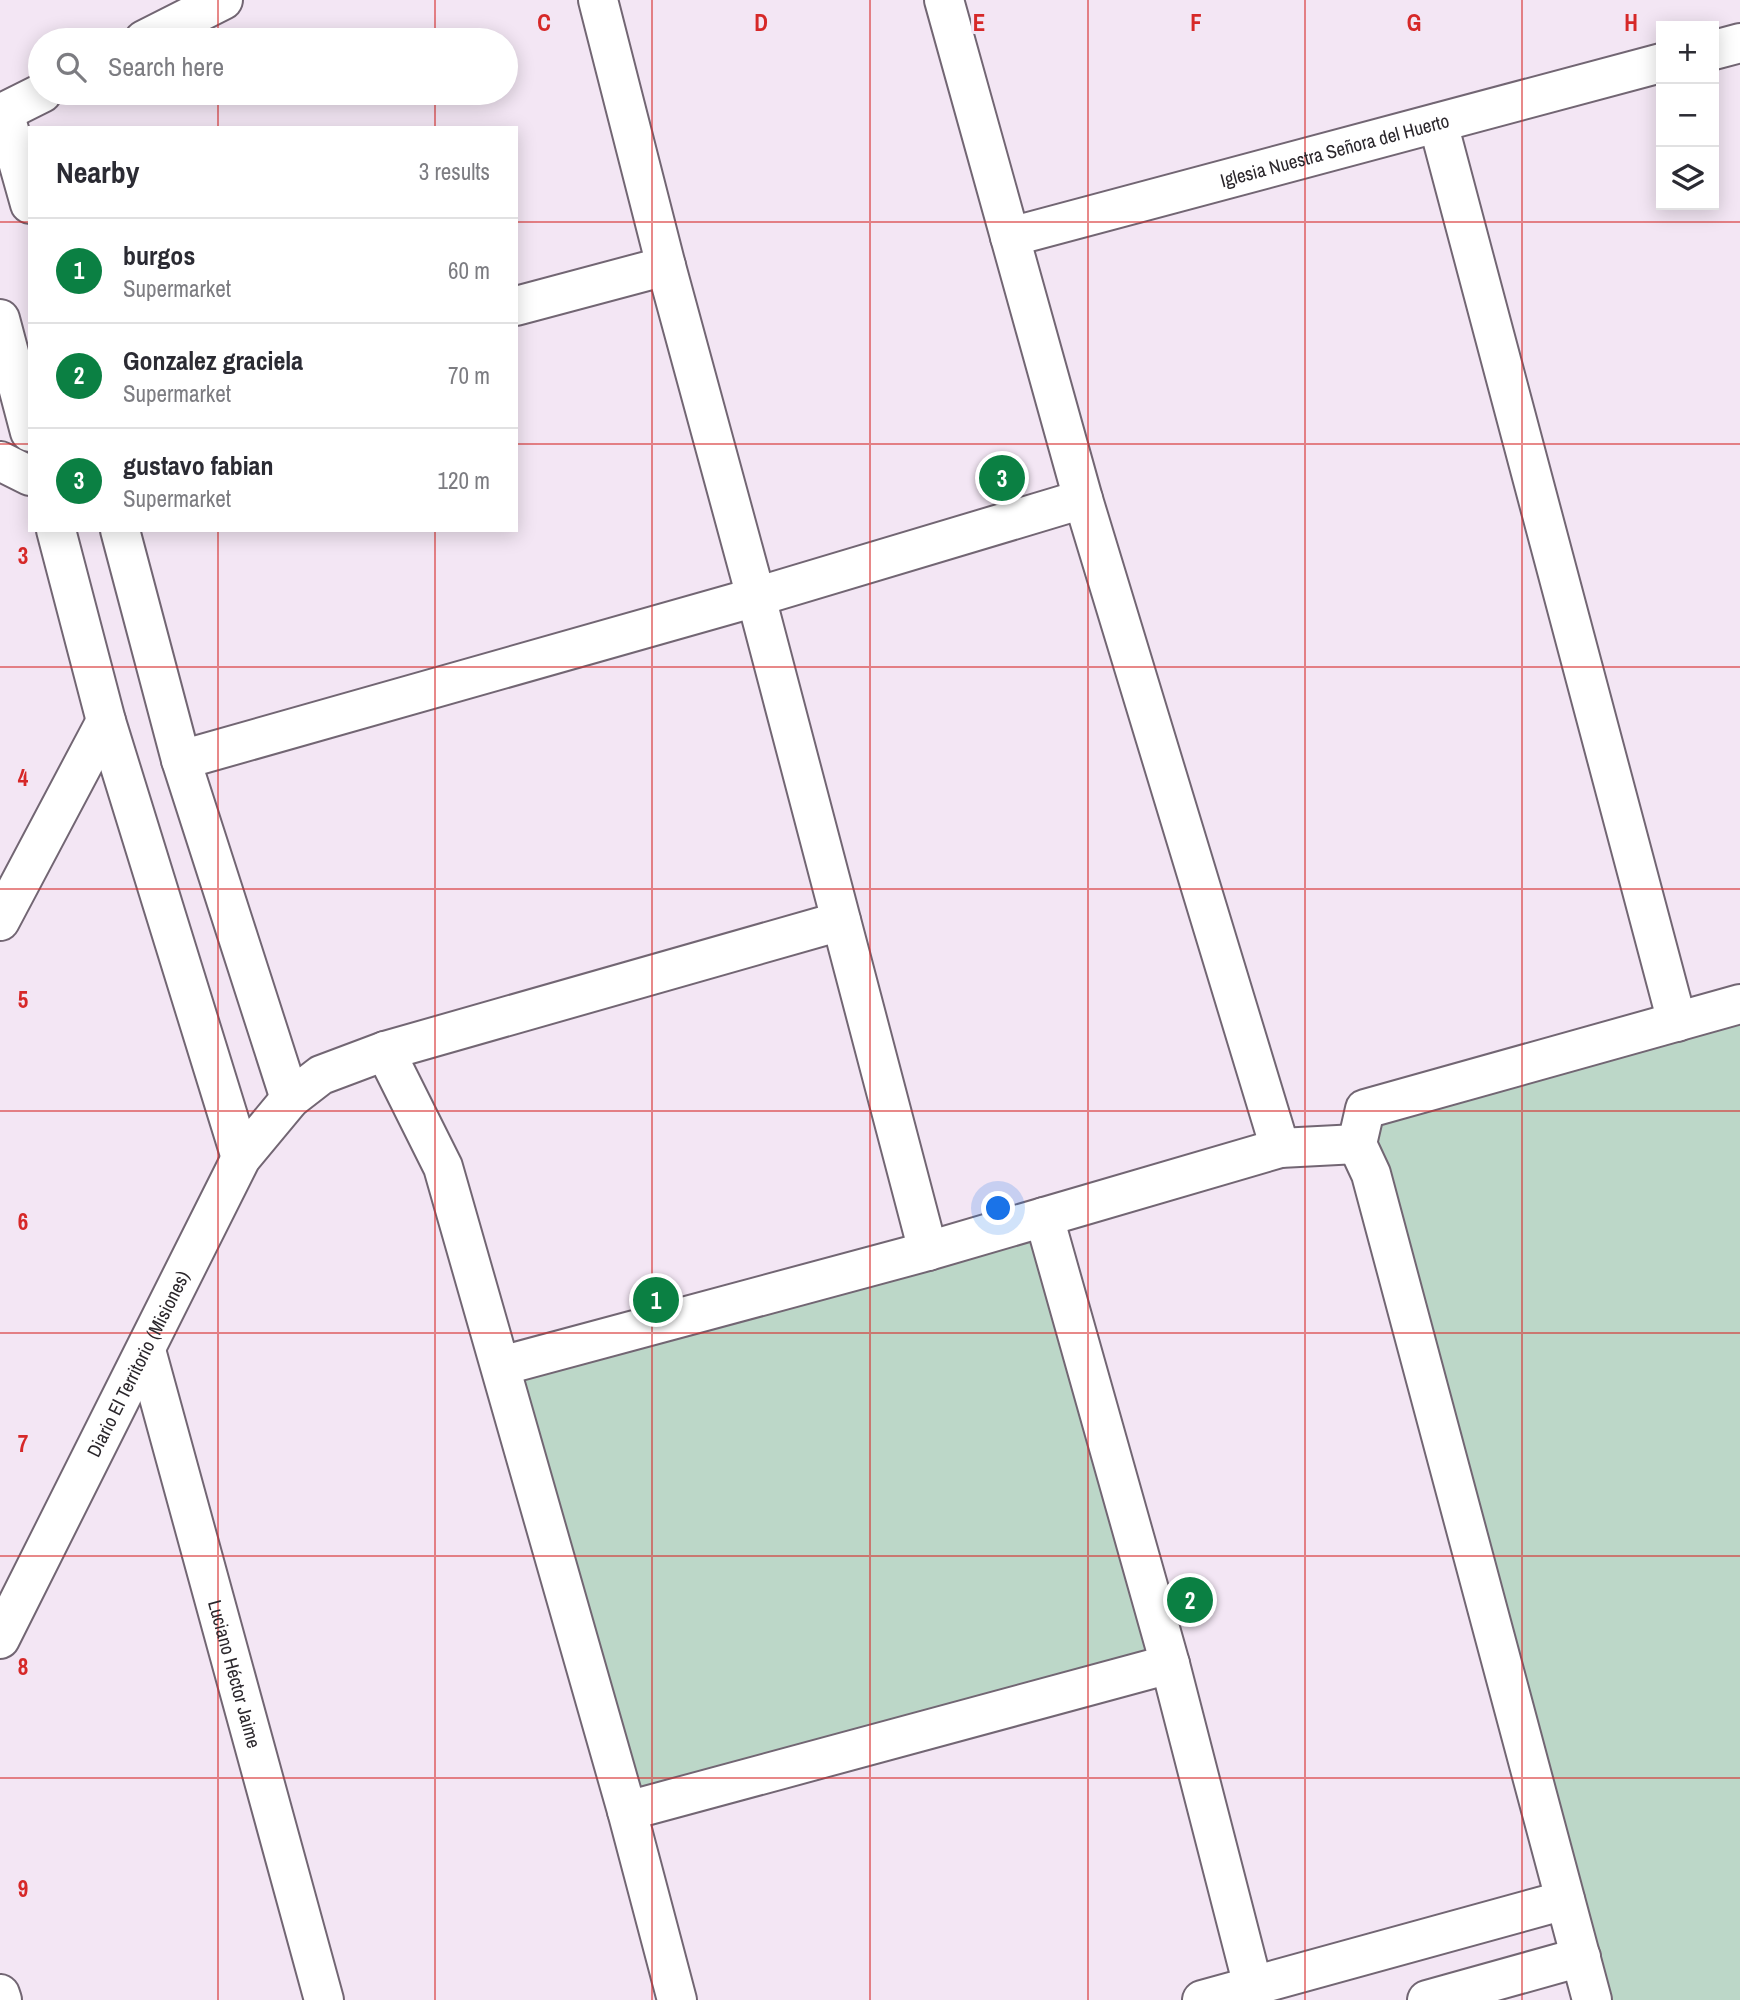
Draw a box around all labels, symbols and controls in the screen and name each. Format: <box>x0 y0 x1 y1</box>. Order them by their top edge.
text: C <box>537 7 551 38</box>
text: D <box>754 7 768 38</box>
text: E <box>973 7 985 38</box>
text: F <box>1190 7 1202 38</box>
text: G <box>1407 7 1421 38</box>
text: H <box>1624 7 1638 38</box>
map controls <box>1656 21 1719 210</box>
button: + <box>1656 21 1719 84</box>
search box <box>28 28 518 105</box>
icon: search <box>52 48 90 86</box>
text: Search here <box>108 49 224 84</box>
button: − <box>1656 84 1719 147</box>
street label: Iglesia Nuestra Señora del Huerto <box>1217 107 1452 193</box>
button: layers <box>1656 147 1719 210</box>
text: Nearby <box>56 152 139 192</box>
text: 3 results <box>419 156 490 187</box>
text: burgos <box>123 238 195 273</box>
text: 1 <box>74 255 84 286</box>
text: 60 m <box>448 255 490 286</box>
text: Supermarket <box>123 273 231 304</box>
text: Gonzalez graciela <box>123 343 303 378</box>
text: 2 <box>74 360 84 391</box>
text: 70 m <box>448 360 490 391</box>
text: Supermarket <box>123 378 231 409</box>
text: gustavo fabian <box>123 448 273 483</box>
pin: 3 <box>979 452 1025 504</box>
text: 3 <box>74 465 84 496</box>
text: 120 m <box>438 465 490 496</box>
text: Supermarket <box>123 483 231 514</box>
text: 3 <box>18 540 28 571</box>
text: 4 <box>18 762 29 793</box>
text: 5 <box>18 984 28 1015</box>
your location <box>981 1191 1015 1225</box>
text: 6 <box>18 1206 28 1237</box>
street label: Diario El Territorio (Misiones) <box>80 1266 196 1461</box>
pin: 1 <box>633 1274 679 1326</box>
text: 7 <box>18 1428 28 1459</box>
pin: 2 <box>1167 1574 1213 1626</box>
street label: Luciano Héctor Jaime <box>202 1597 267 1751</box>
text: 8 <box>18 1651 28 1682</box>
text: 9 <box>18 1873 28 1904</box>

